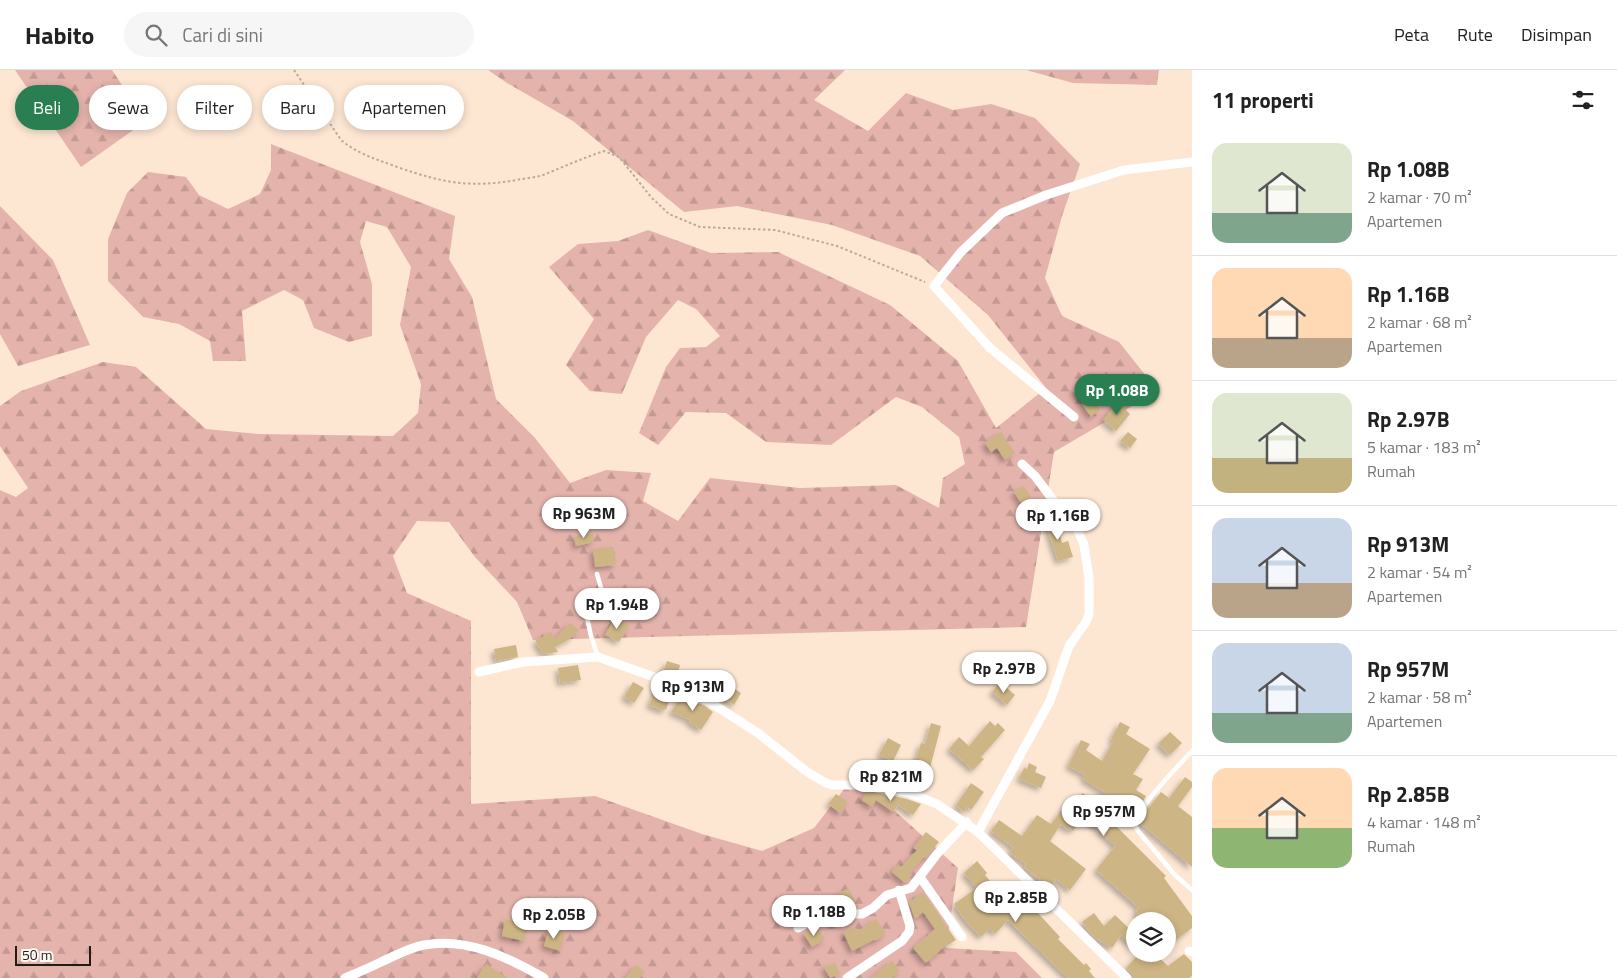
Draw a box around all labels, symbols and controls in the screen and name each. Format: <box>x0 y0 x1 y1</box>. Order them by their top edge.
search box <box>124 12 474 57</box>
text: Habito <box>25 17 94 53</box>
text: Cari di sini <box>182 20 263 49</box>
icon: search <box>142 21 170 49</box>
text: Peta <box>1394 21 1429 48</box>
text: Rute <box>1457 21 1493 48</box>
text: Disimpan <box>1521 21 1592 48</box>
text: 11 properti <box>1212 84 1314 116</box>
chip: Beli <box>15 85 79 130</box>
chip: Sewa <box>89 85 167 130</box>
chip: Filter <box>177 85 252 130</box>
chip: Baru <box>262 85 334 130</box>
chip: Apartemen <box>344 85 464 130</box>
icon: filters <box>1569 86 1597 114</box>
text: Rp 1.08B <box>1367 153 1450 185</box>
icon: home <box>1252 163 1312 223</box>
text: 2 kamar · 70 m² <box>1367 185 1472 209</box>
text: Apartemen <box>1367 209 1442 233</box>
text: Rp 1.16B <box>1367 278 1450 310</box>
icon: home <box>1252 288 1312 348</box>
text: 2 kamar · 68 m² <box>1367 310 1472 334</box>
text: Apartemen <box>1367 334 1442 358</box>
pin: Rp 1.08B <box>1065 374 1169 416</box>
text: Rp 1.08B <box>1086 378 1148 402</box>
text: Rp 2.97B <box>1367 403 1450 435</box>
icon: home <box>1252 413 1312 473</box>
text: 5 kamar · 183 m² <box>1367 435 1481 459</box>
text: Rumah <box>1367 459 1415 483</box>
pin: Rp 963M <box>538 496 630 539</box>
pin: Rp 1.16B <box>1006 498 1110 541</box>
text: Rp 963M <box>553 501 615 525</box>
text: Rp 1.16B <box>1027 503 1089 527</box>
text: Rp 913M <box>1367 528 1449 560</box>
icon: home <box>1252 538 1312 598</box>
text: 2 kamar · 54 m² <box>1367 560 1472 584</box>
text: Apartemen <box>1367 584 1442 608</box>
pin: Rp 1.94B <box>565 588 669 630</box>
text: Rp 1.94B <box>586 592 648 616</box>
pin: Rp 2.97B <box>952 652 1056 694</box>
text: Rp 957M <box>1367 653 1449 685</box>
text: Rp 2.97B <box>973 656 1035 680</box>
icon: home <box>1252 663 1312 723</box>
pin: Rp 913M <box>647 670 739 712</box>
text: Rp 913M <box>662 674 724 698</box>
text: 2 kamar · 58 m² <box>1367 685 1472 709</box>
text: Apartemen <box>1367 709 1442 733</box>
pin: Rp 821M <box>845 760 937 802</box>
text: Rp 821M <box>860 764 922 788</box>
text: Rp 2.85B <box>1367 778 1450 810</box>
icon: home <box>1252 788 1312 848</box>
pin: Rp 957M <box>1058 794 1150 837</box>
text: Rp 957M <box>1073 799 1135 823</box>
text: 4 kamar · 148 m² <box>1367 810 1481 834</box>
text: Rumah <box>1367 834 1415 858</box>
pin: Rp 2.85B <box>964 880 1068 923</box>
text: Rp 2.85B <box>985 885 1047 909</box>
pin: Rp 1.18B <box>762 894 866 937</box>
pin: Rp 2.05B <box>502 898 606 940</box>
text: Rp 1.18B <box>783 899 845 923</box>
text: Rp 2.05B <box>523 902 585 926</box>
map controls <box>1126 912 1176 962</box>
button: layers <box>1126 912 1176 962</box>
scale bar <box>15 943 91 966</box>
text: 50 m <box>22 944 52 965</box>

